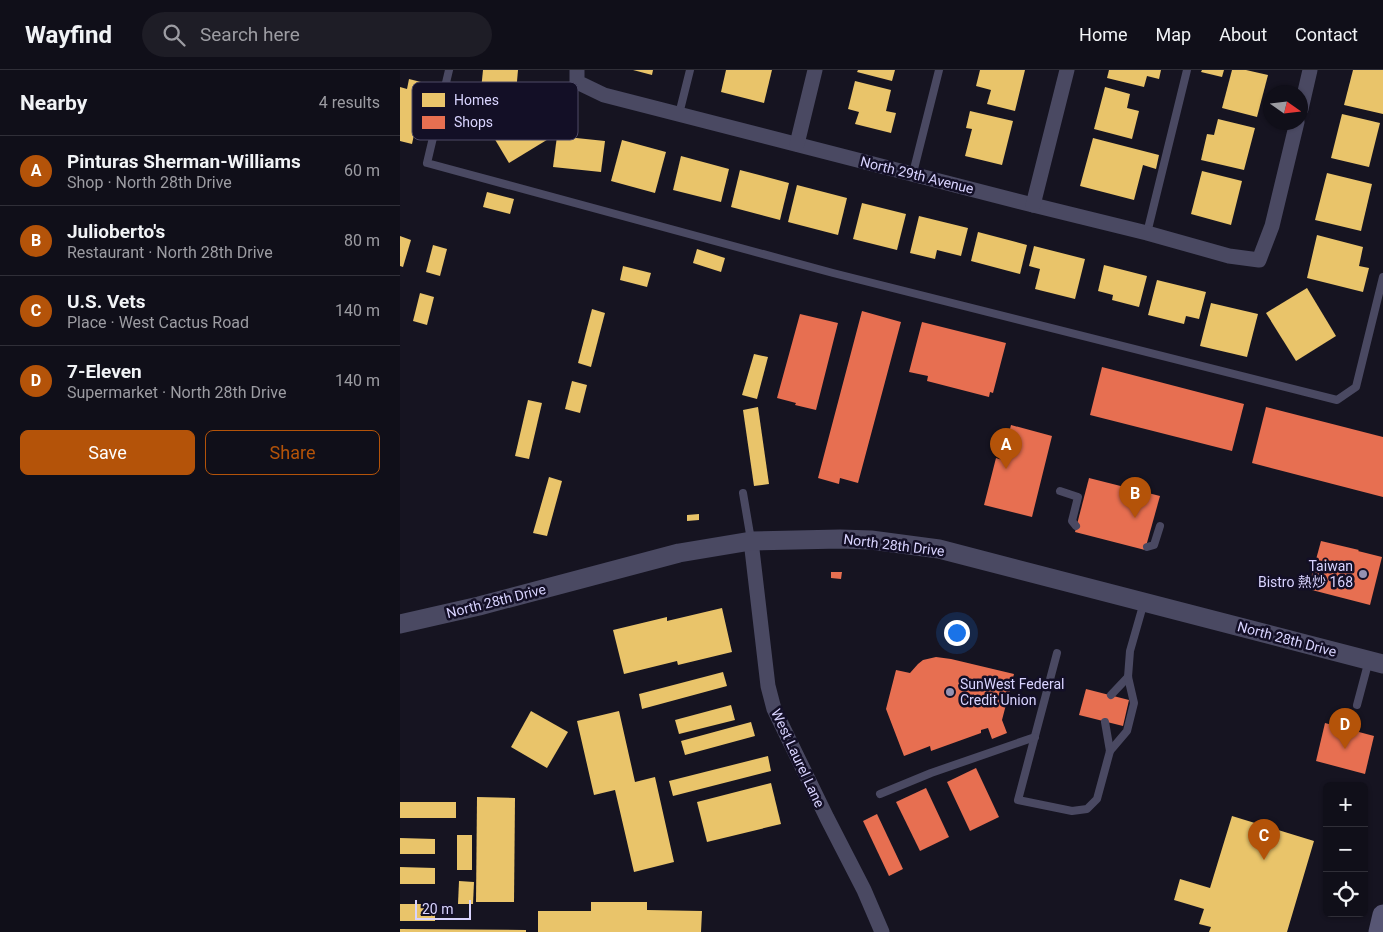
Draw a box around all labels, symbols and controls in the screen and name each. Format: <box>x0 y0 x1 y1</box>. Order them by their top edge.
search box <box>142 12 492 57</box>
text: Wayfind <box>25 21 112 49</box>
icon: search <box>160 21 188 49</box>
text: Search here <box>200 23 300 46</box>
text: Home <box>1079 24 1128 45</box>
text: Map <box>1156 24 1191 45</box>
text: About <box>1219 24 1267 45</box>
text: Contact <box>1295 24 1358 45</box>
legend <box>412 82 578 140</box>
north arrow <box>1263 85 1308 130</box>
text: Nearby <box>20 91 87 115</box>
text: Homes <box>454 92 499 108</box>
text: 4 results <box>319 93 380 112</box>
text: Shops <box>454 114 493 130</box>
text: Pinturas Sherman-Williams <box>67 150 301 173</box>
street label: North 29th Avenue <box>859 153 975 197</box>
text: A <box>31 161 41 180</box>
text: 60 m <box>344 161 380 180</box>
text: Shop · North 28th Drive <box>67 173 232 192</box>
text: Julioberto's <box>67 220 165 243</box>
text: B <box>31 231 41 250</box>
text: 80 m <box>344 231 380 250</box>
text: Restaurant · North 28th Drive <box>67 243 273 262</box>
text: U.S. Vets <box>67 290 145 313</box>
text: C <box>31 301 41 320</box>
text: 140 m <box>335 301 380 320</box>
text: Place · West Cactus Road <box>67 313 249 332</box>
text: 7-Eleven <box>67 360 142 383</box>
text: D <box>31 371 41 390</box>
text: 140 m <box>335 371 380 390</box>
text: Supermarket · North 28th Drive <box>67 383 286 402</box>
pin: A <box>990 428 1022 469</box>
button: Save <box>20 430 195 475</box>
button: Share <box>205 430 380 475</box>
pin: B <box>1119 477 1151 518</box>
street label: North 28th Drive <box>843 531 945 559</box>
place label: Taiwan Bistro 熱炒 168 <box>1258 558 1353 590</box>
marker: Taiwan Bistro 熱炒 168 <box>1357 568 1369 580</box>
street label: North 28th Drive <box>445 581 547 621</box>
street label: North 28th Drive <box>1236 618 1338 660</box>
your location <box>944 620 970 646</box>
place label: SunWest Federal Credit Union <box>960 676 1065 708</box>
marker: SunWest Federal Credit Union <box>944 686 956 698</box>
street label: West Laurel Lane <box>768 706 828 810</box>
pin: D <box>1329 708 1361 749</box>
map controls <box>1323 782 1368 917</box>
button: + <box>1323 782 1368 827</box>
pin: C <box>1248 819 1280 860</box>
button: − <box>1323 827 1368 872</box>
button: locate <box>1323 872 1368 917</box>
scale bar <box>415 897 471 920</box>
text: 20 m <box>422 901 454 917</box>

